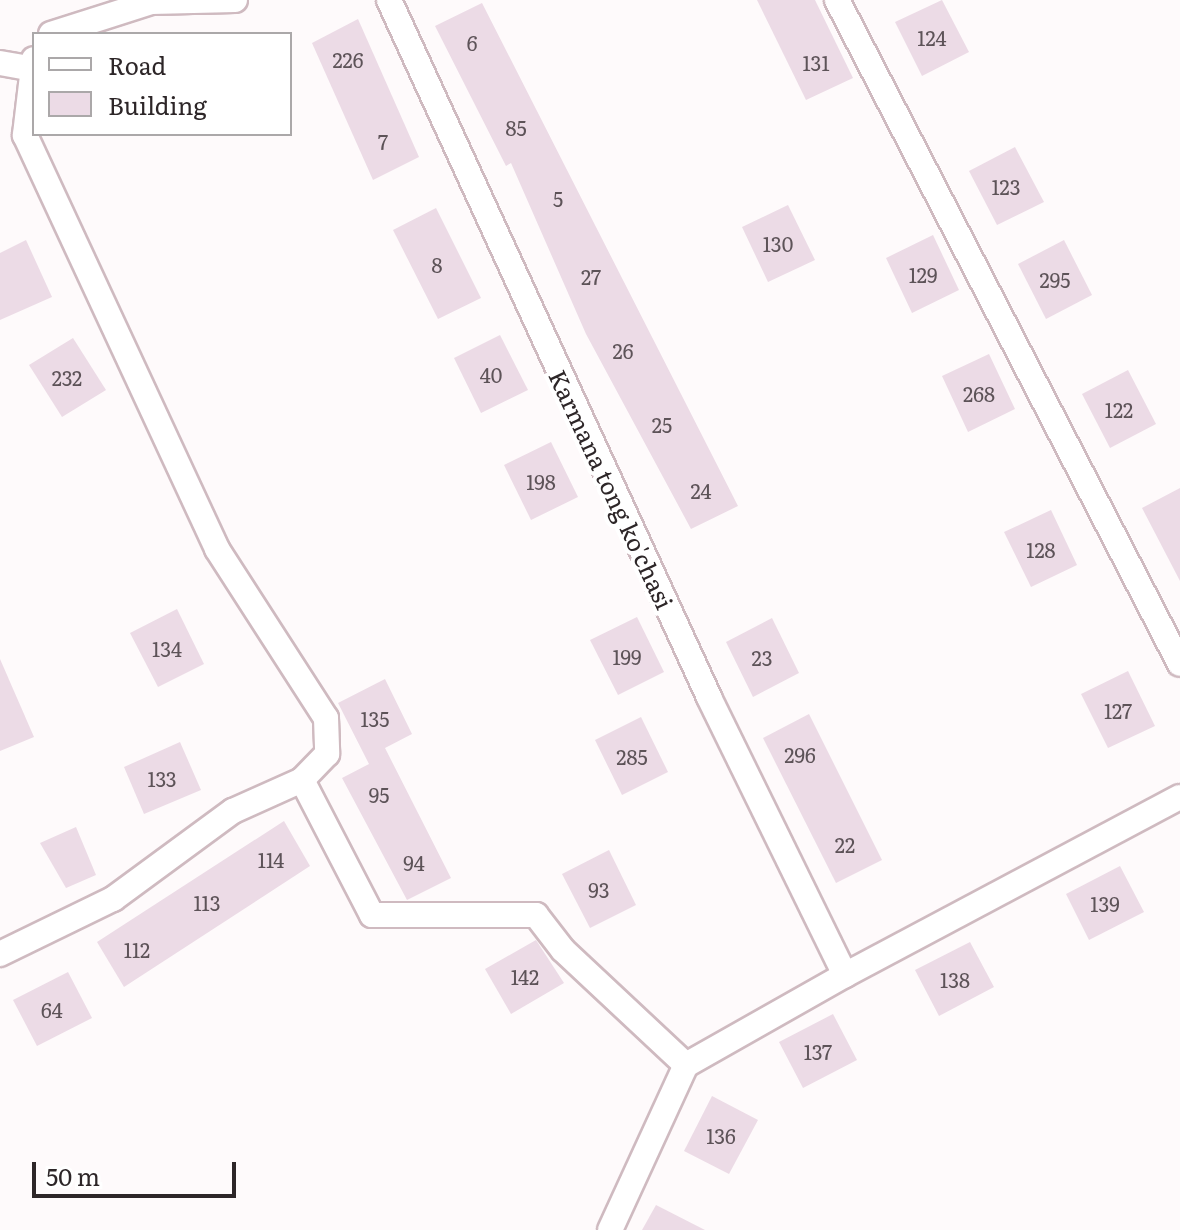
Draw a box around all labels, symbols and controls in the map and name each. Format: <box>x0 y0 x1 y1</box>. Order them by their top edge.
house number: 124 <box>917 25 947 49</box>
house number: 6 <box>467 30 477 54</box>
legend <box>32 32 292 136</box>
text: Road <box>108 47 166 82</box>
house number: 226 <box>332 47 364 71</box>
house number: 131 <box>802 50 830 74</box>
text: Building <box>108 87 207 122</box>
house number: 85 <box>505 115 527 139</box>
house number: 7 <box>378 129 388 153</box>
house number: 123 <box>991 174 1021 198</box>
house number: 5 <box>553 186 563 210</box>
house number: 130 <box>763 231 793 255</box>
house number: 8 <box>431 252 443 276</box>
house number: 129 <box>909 262 937 286</box>
house number: 27 <box>581 264 601 288</box>
house number: 295 <box>1040 267 1070 291</box>
house number: 26 <box>613 338 633 362</box>
house number: 40 <box>480 362 502 386</box>
house number: 232 <box>52 365 82 389</box>
street label: Karmana tong ko'chasi <box>544 365 680 613</box>
house number: 268 <box>963 381 995 405</box>
house number: 122 <box>1105 397 1133 421</box>
house number: 25 <box>652 412 672 436</box>
house number: 198 <box>526 469 556 493</box>
house number: 24 <box>690 478 712 502</box>
house number: 128 <box>1026 537 1056 561</box>
house number: 134 <box>152 636 182 660</box>
house number: 199 <box>612 644 642 668</box>
house number: 23 <box>752 645 772 669</box>
house number: 127 <box>1104 698 1132 722</box>
house number: 135 <box>360 706 390 730</box>
house number: 296 <box>784 742 816 766</box>
house number: 285 <box>616 744 648 768</box>
house number: 133 <box>147 766 177 790</box>
house number: 95 <box>369 782 389 806</box>
house number: 22 <box>835 832 855 856</box>
house number: 114 <box>258 847 284 871</box>
house number: 94 <box>403 850 425 874</box>
house number: 93 <box>588 877 610 901</box>
house number: 113 <box>193 890 221 914</box>
house number: 139 <box>1090 891 1120 915</box>
house number: 112 <box>124 937 150 961</box>
house number: 142 <box>511 964 539 988</box>
house number: 138 <box>940 967 970 991</box>
house number: 64 <box>41 997 63 1021</box>
house number: 137 <box>804 1039 832 1063</box>
house number: 136 <box>706 1123 736 1147</box>
scale bar <box>36 1146 240 1196</box>
text: 50 m <box>46 1158 100 1193</box>

